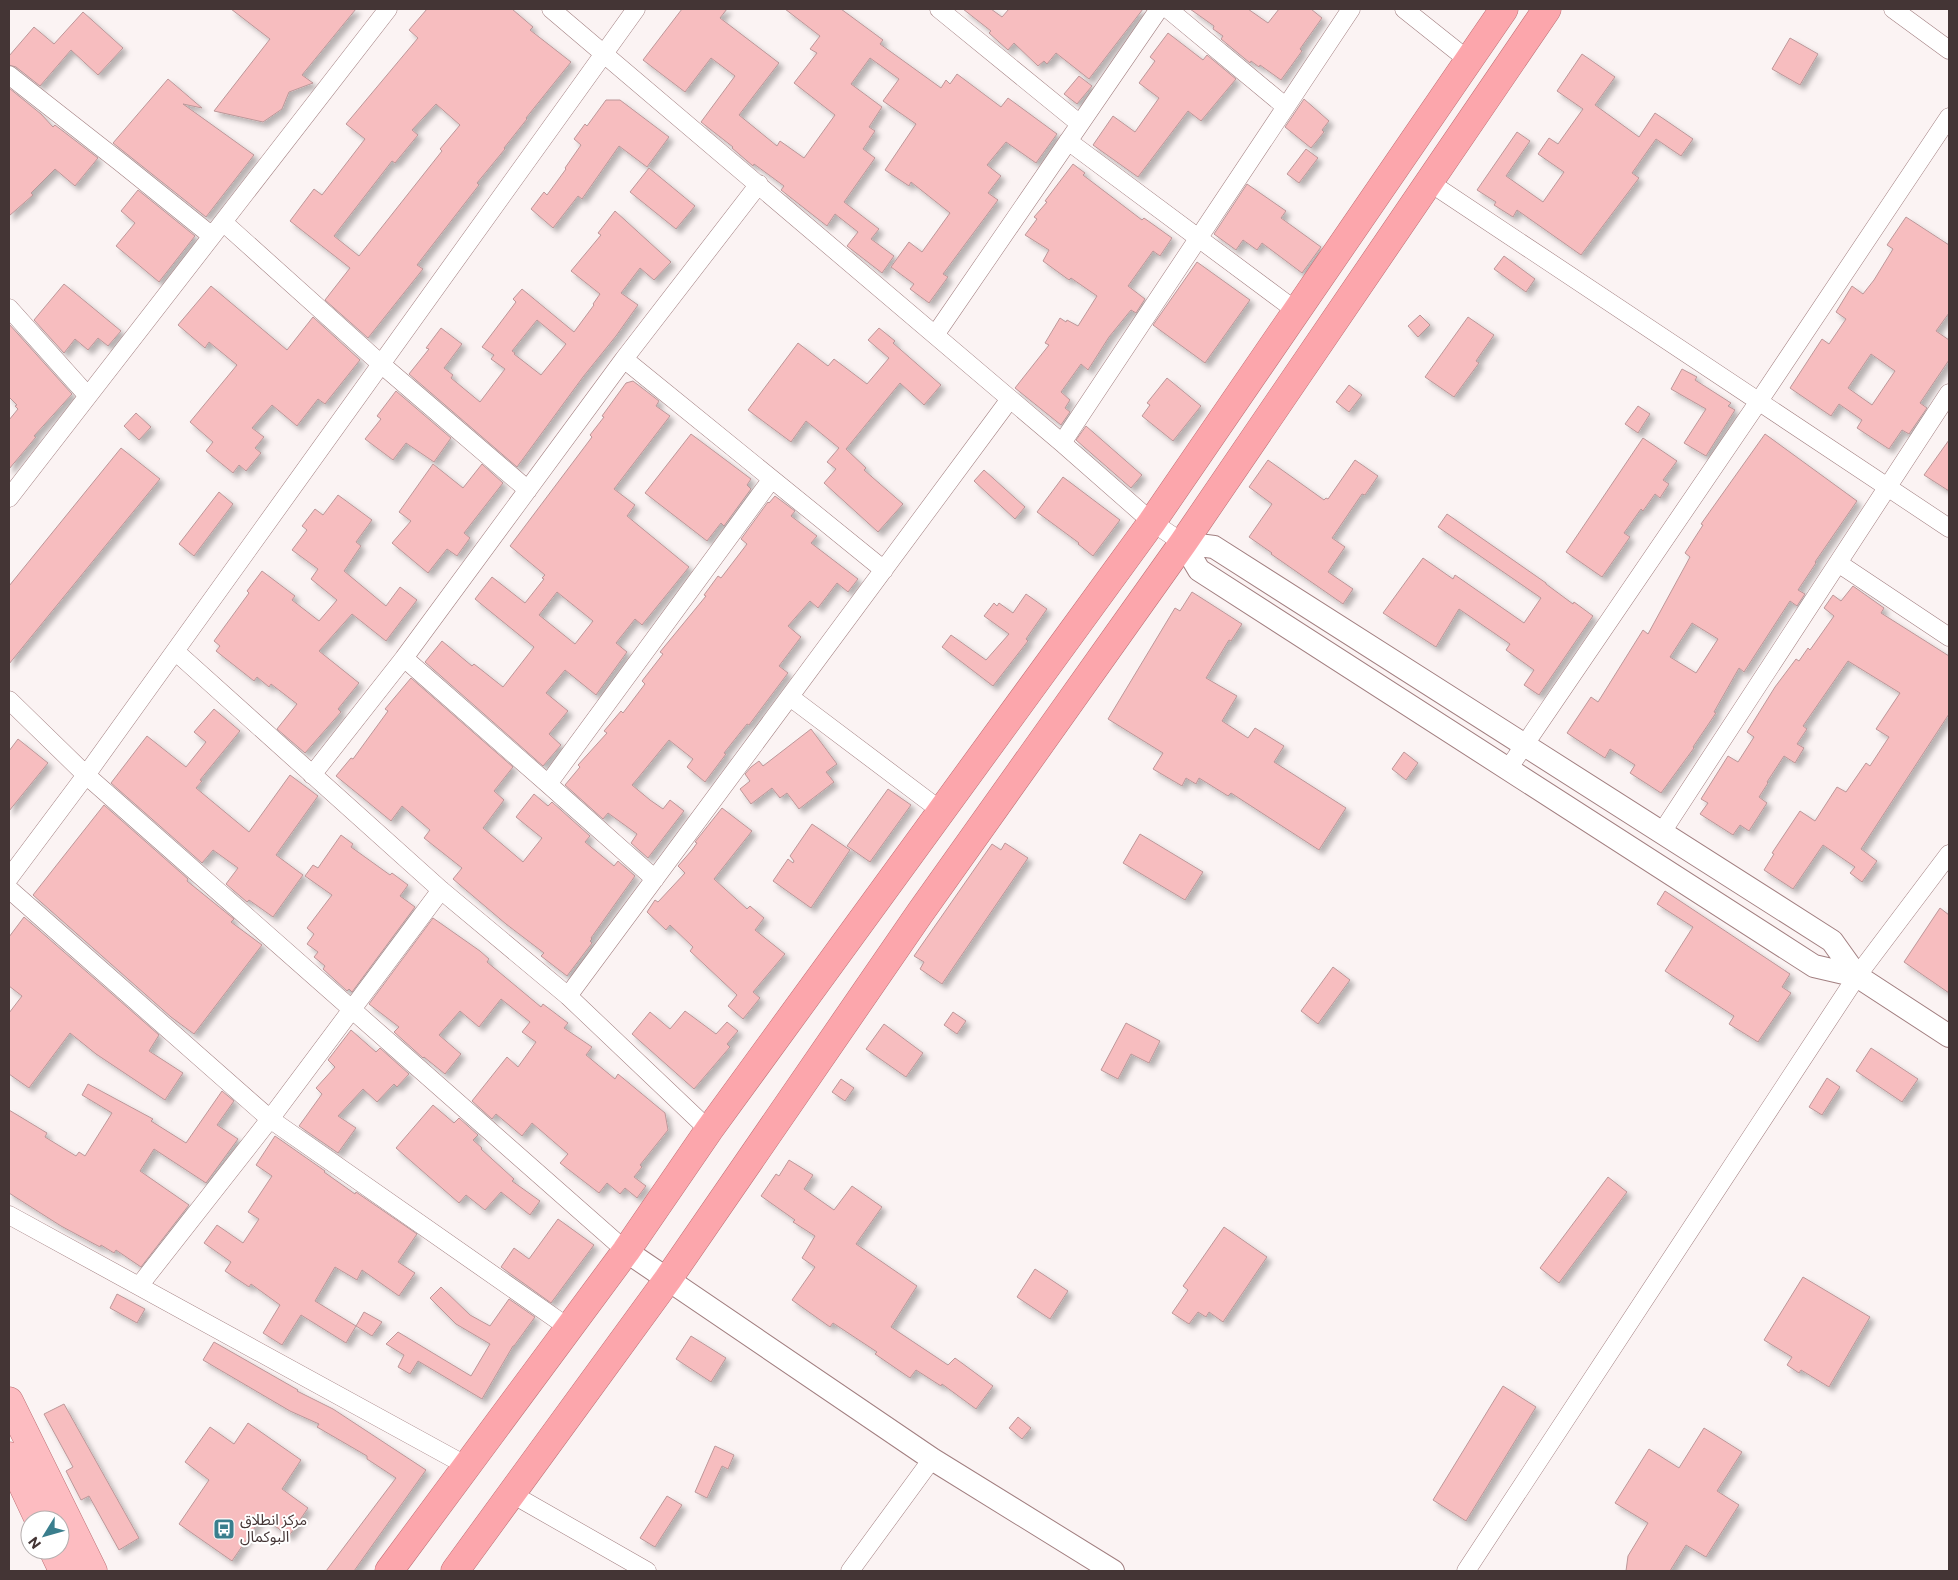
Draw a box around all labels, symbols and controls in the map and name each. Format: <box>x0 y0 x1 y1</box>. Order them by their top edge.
north arrow <box>20 1510 70 1560</box>
place label: مركز انطلاق البوكمال <box>240 1510 307 1546</box>
bus stop icon: مركز انطلاق البوكمال <box>212 1517 236 1541</box>
text: N <box>24 1534 44 1552</box>

